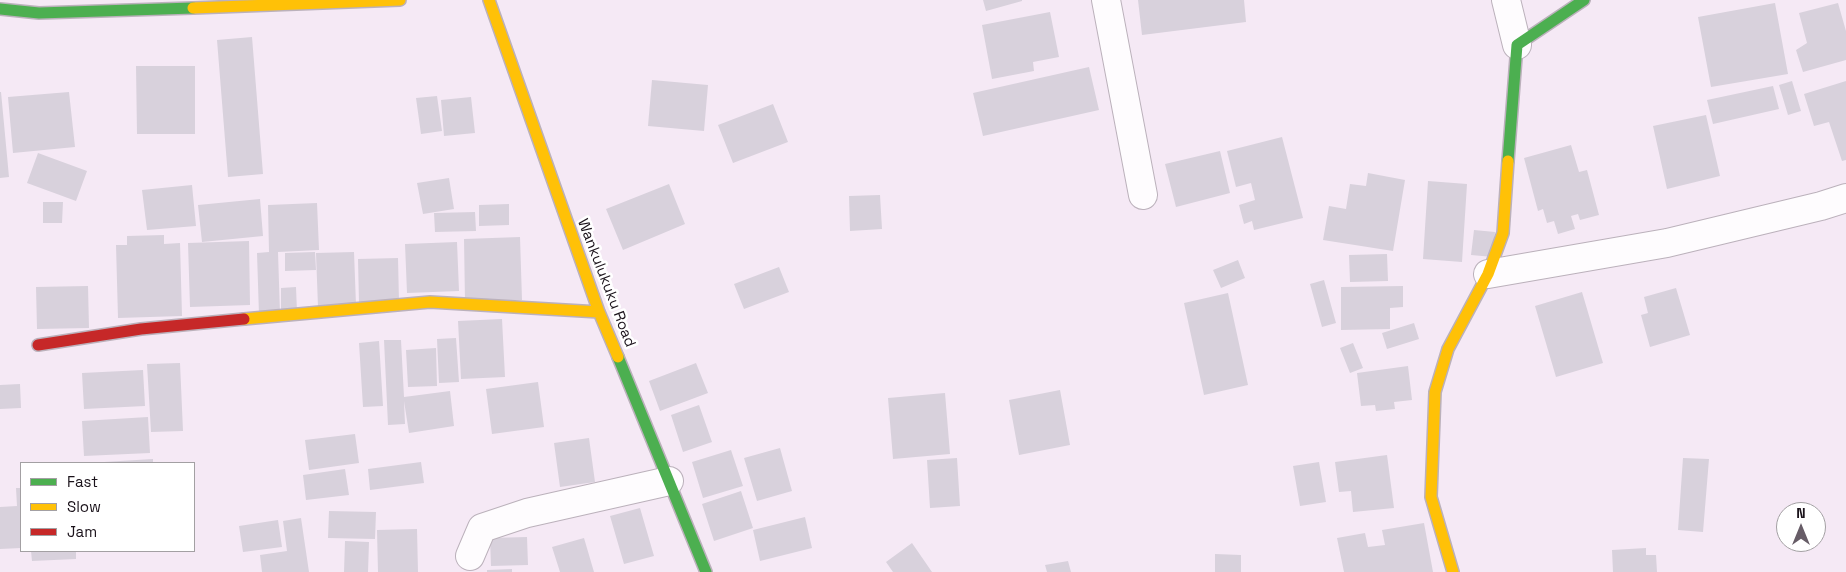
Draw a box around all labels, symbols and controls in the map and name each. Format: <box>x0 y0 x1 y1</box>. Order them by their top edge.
street label: Wankulukuku Road <box>573 216 639 350</box>
legend <box>20 462 195 552</box>
text: Fast <box>67 472 98 491</box>
text: Slow <box>67 497 101 516</box>
north arrow <box>1776 502 1826 552</box>
text: N <box>1796 504 1806 522</box>
text: Jam <box>67 522 97 541</box>

